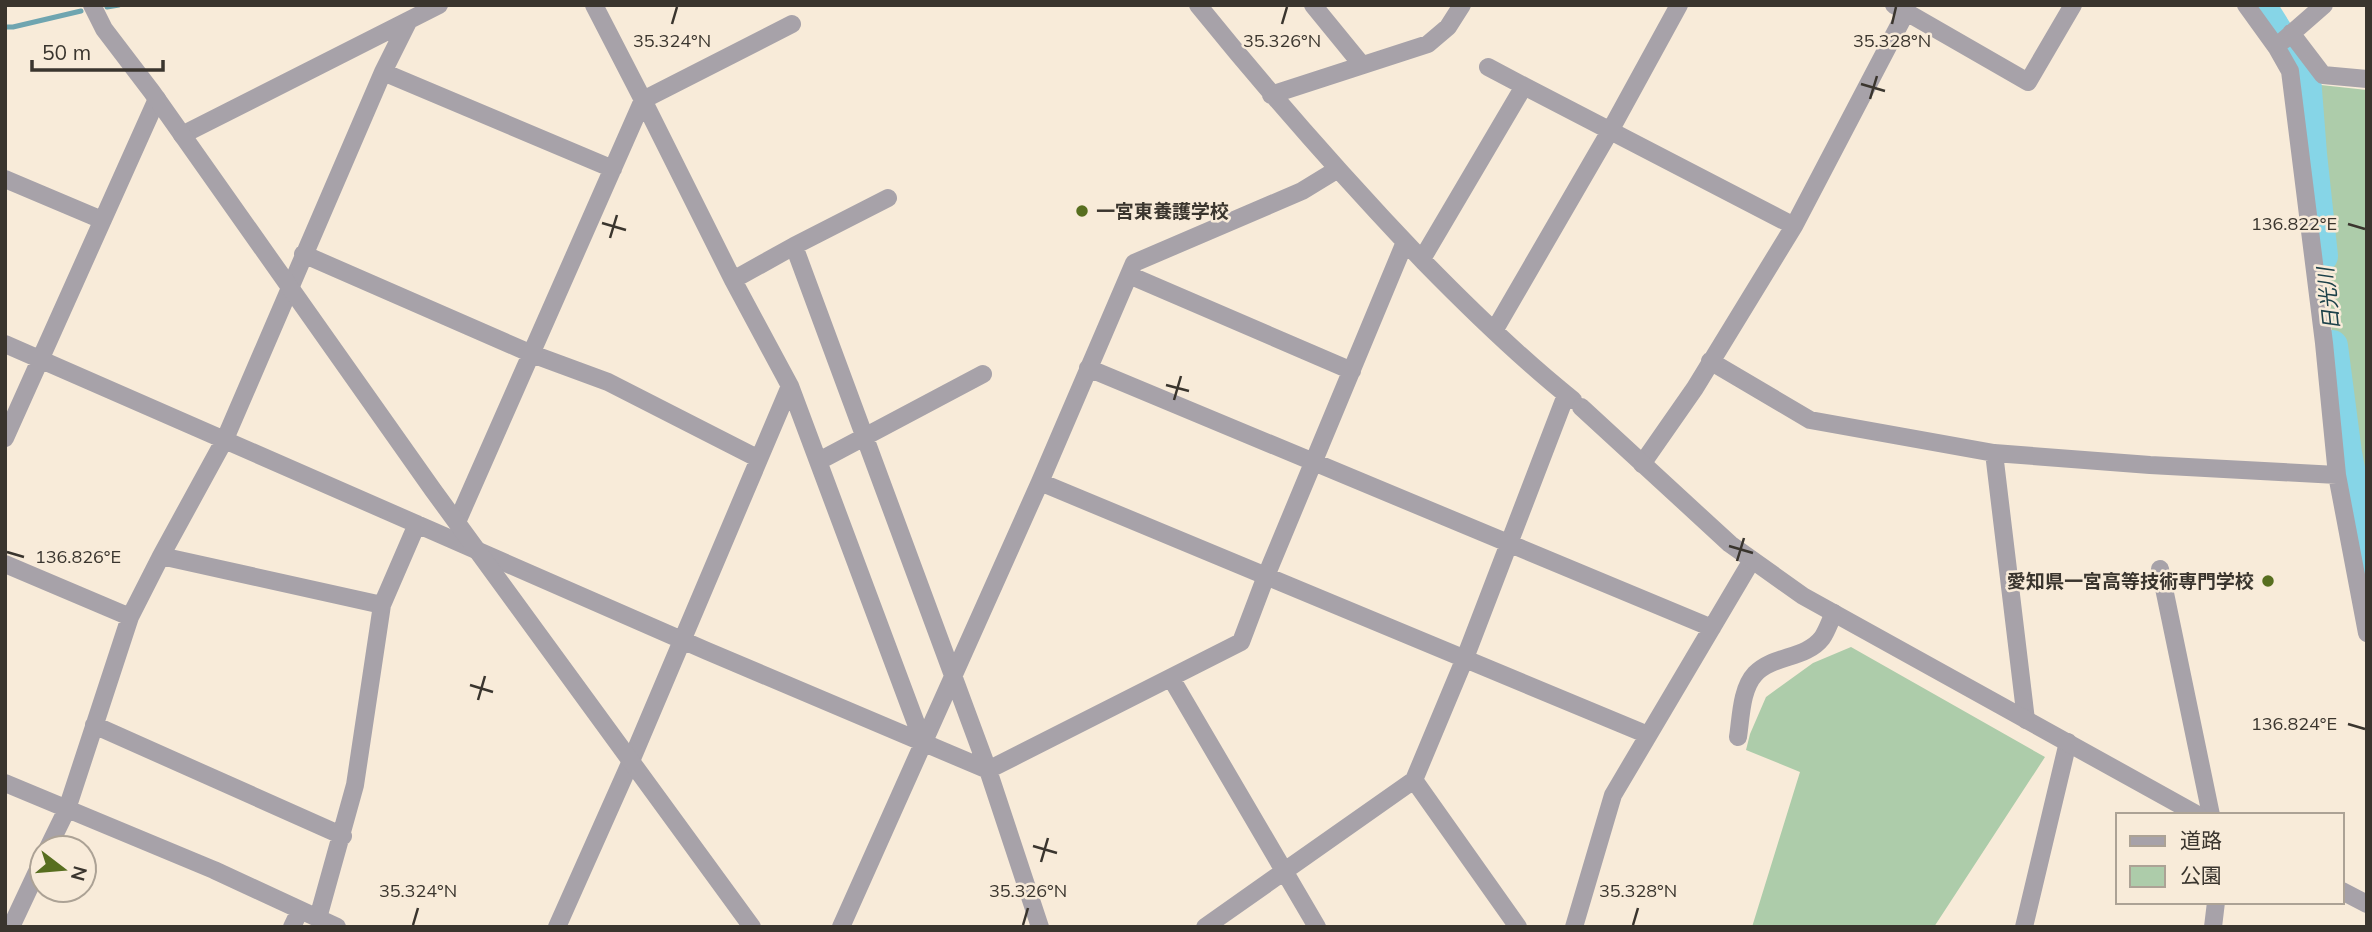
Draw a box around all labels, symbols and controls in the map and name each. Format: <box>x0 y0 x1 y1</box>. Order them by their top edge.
scale bar <box>32 28 163 72</box>
text: 35.324°N <box>633 29 711 52</box>
text: 35.326°N <box>1243 29 1321 52</box>
text: 35.328°N <box>1853 29 1931 52</box>
text: 50 m <box>42 39 91 65</box>
place label: 一宮東養護学校 <box>1096 199 1229 223</box>
marker: 一宮東養護学校 <box>1074 203 1090 219</box>
text: 136.822°E <box>2251 212 2337 235</box>
water label: 日光川 <box>2312 264 2344 332</box>
text: 136.826°E <box>35 545 121 568</box>
place label: 愛知県一宮高等技術専門学校 <box>2007 569 2254 593</box>
marker: 愛知県一宮高等技術専門学校 <box>2260 573 2276 589</box>
text: 136.824°E <box>2251 712 2337 735</box>
legend <box>2116 813 2344 904</box>
text: 道路 <box>2180 827 2222 853</box>
north arrow <box>28 834 98 904</box>
text: 公園 <box>2180 862 2222 888</box>
text: N <box>66 863 93 884</box>
text: 35.324°N <box>379 879 457 902</box>
text: 35.326°N <box>989 879 1067 902</box>
text: 35.328°N <box>1599 879 1677 902</box>

